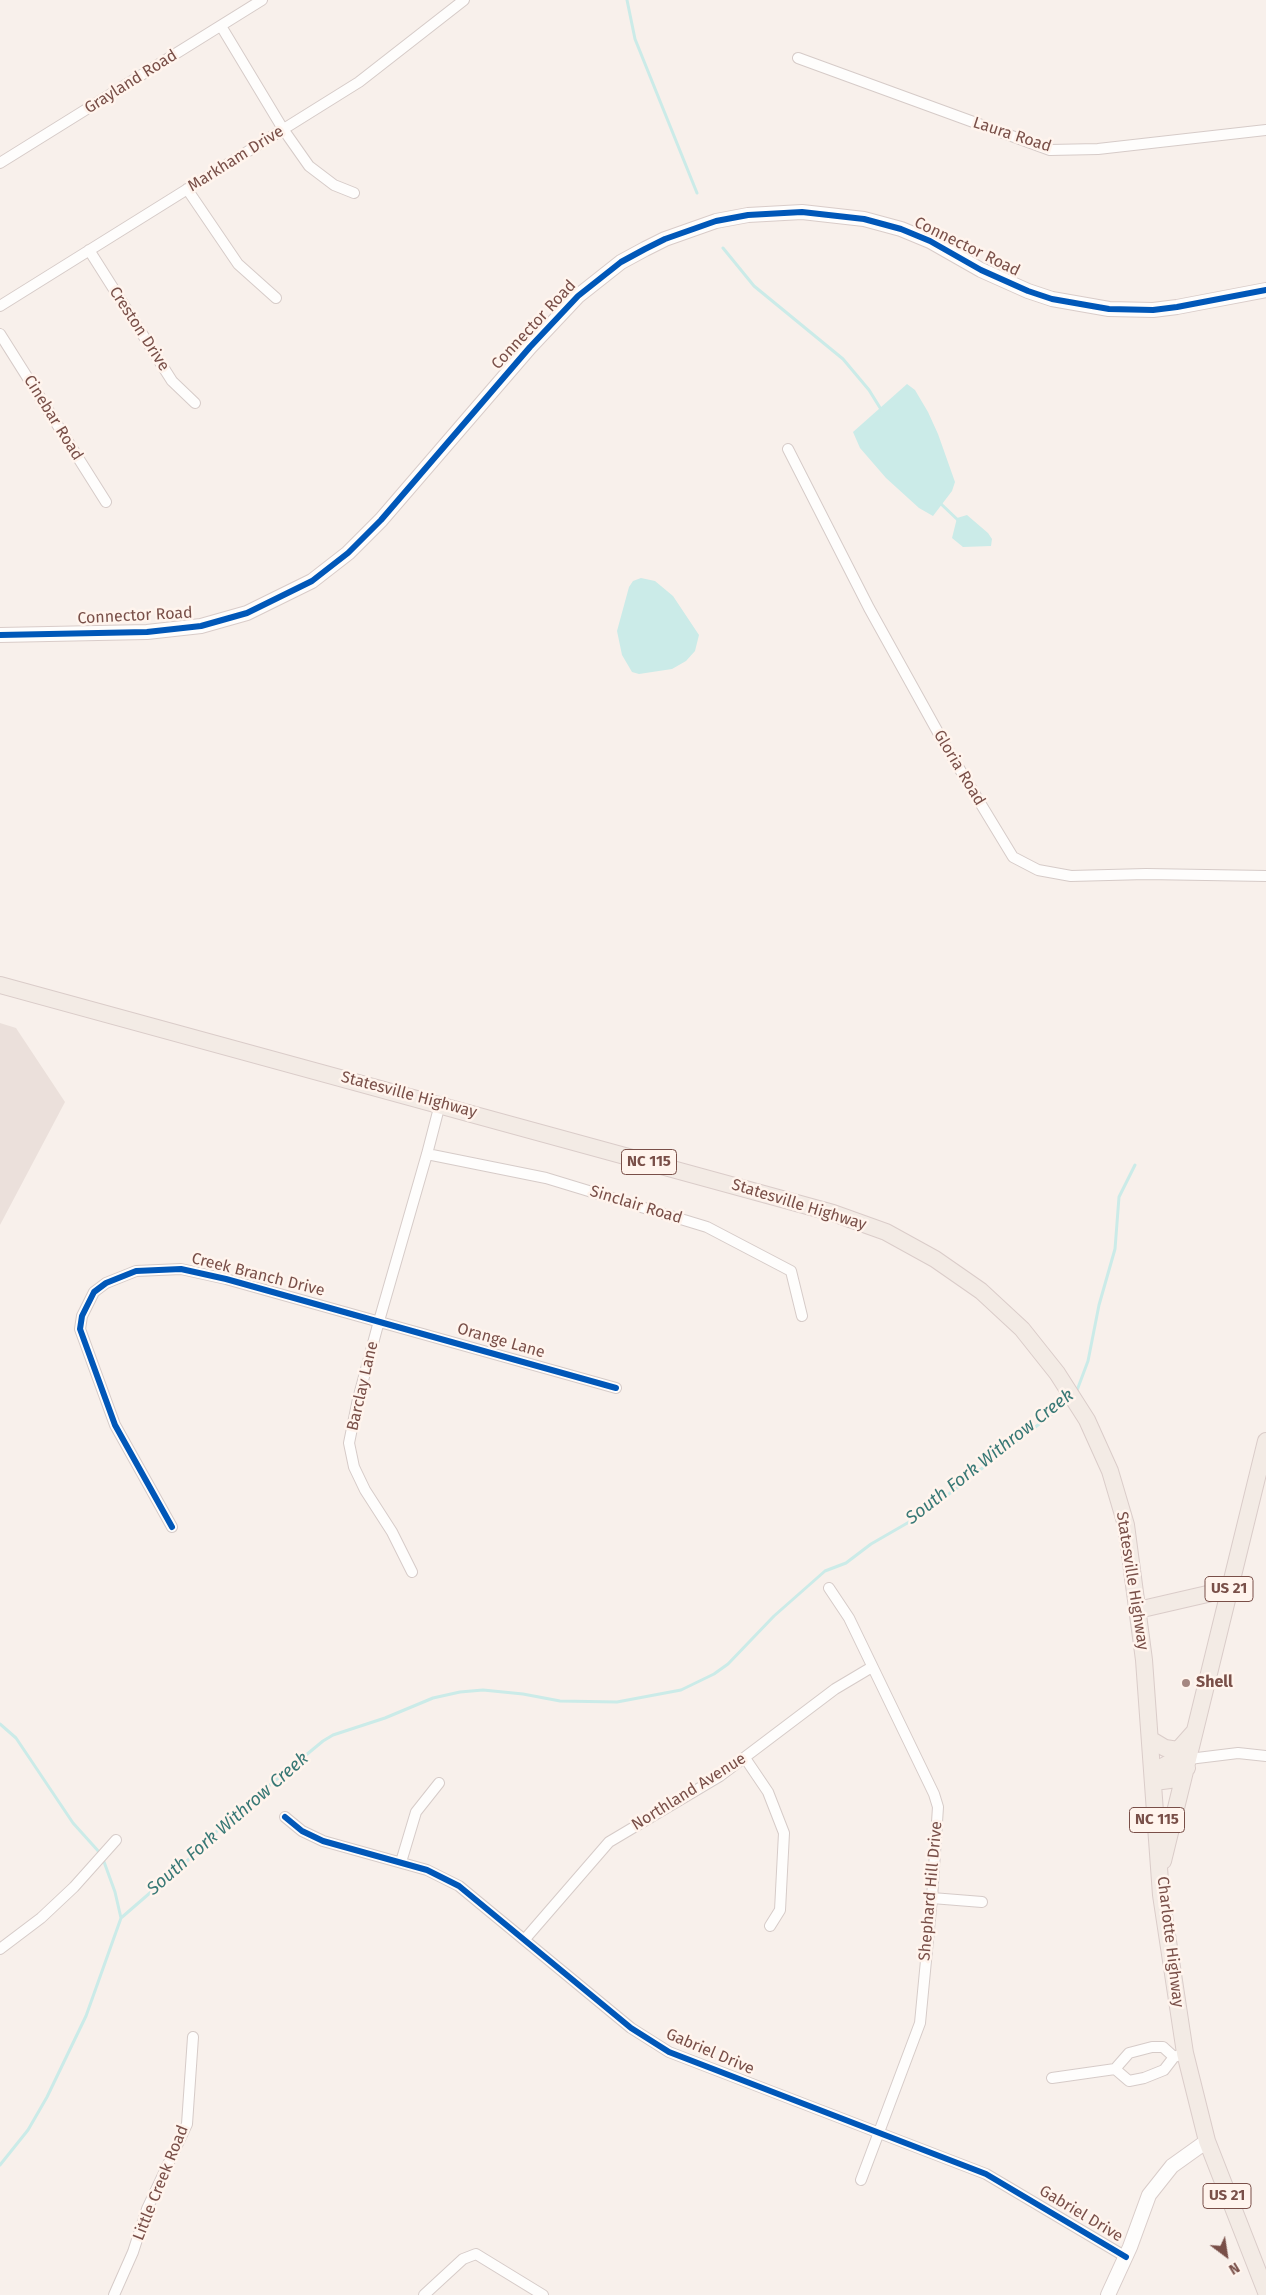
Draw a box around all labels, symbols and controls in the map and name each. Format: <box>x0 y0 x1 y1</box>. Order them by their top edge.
street label: Grayland Road <box>81 46 181 118</box>
street label: Laura Road <box>970 113 1054 157</box>
street label: Markham Drive <box>185 122 287 196</box>
street label: Connector Road <box>911 213 1023 281</box>
street label: Connector Road <box>488 276 580 374</box>
street label: Creston Drive <box>105 283 173 375</box>
street label: Cinebar Road <box>19 372 87 464</box>
street label: Connector Road <box>77 603 193 629</box>
street label: Gloria Road <box>929 727 989 809</box>
street label: Statesville Highway <box>339 1068 479 1122</box>
road number: NC 115 <box>622 1150 676 1174</box>
street label: Statesville Highway <box>729 1175 869 1235</box>
street label: Sinclair Road <box>588 1182 684 1228</box>
street label: Creek Branch Drive <box>189 1249 327 1301</box>
street label: Orange Lane <box>455 1319 547 1363</box>
street label: Barclay Lane <box>343 1339 383 1433</box>
water label: South Fork Withrow Creek <box>902 1385 1078 1529</box>
street label: Statesville Highway <box>1112 1510 1152 1652</box>
road number: US 21 <box>1205 1576 1253 1602</box>
place label: Shell <box>1196 1673 1233 1693</box>
marker: Shell <box>1180 1677 1192 1689</box>
water label: South Fork Withrow Creek <box>143 1748 313 1900</box>
street label: Northland Avenue <box>628 1749 750 1835</box>
road number: NC 115 <box>1130 1808 1184 1832</box>
street label: Shephard Hill Drive <box>915 1820 947 1962</box>
street label: Charlotte Highway <box>1152 1875 1188 2009</box>
street label: Gabriel Drive <box>663 2025 757 2079</box>
street label: Little Creek Road <box>129 2123 193 2243</box>
street label: Gabriel Drive <box>1036 2182 1126 2246</box>
road number: US 21 <box>1203 2184 1251 2208</box>
north arrow <box>1201 2230 1251 2280</box>
text: N <box>1226 2259 1242 2278</box>

